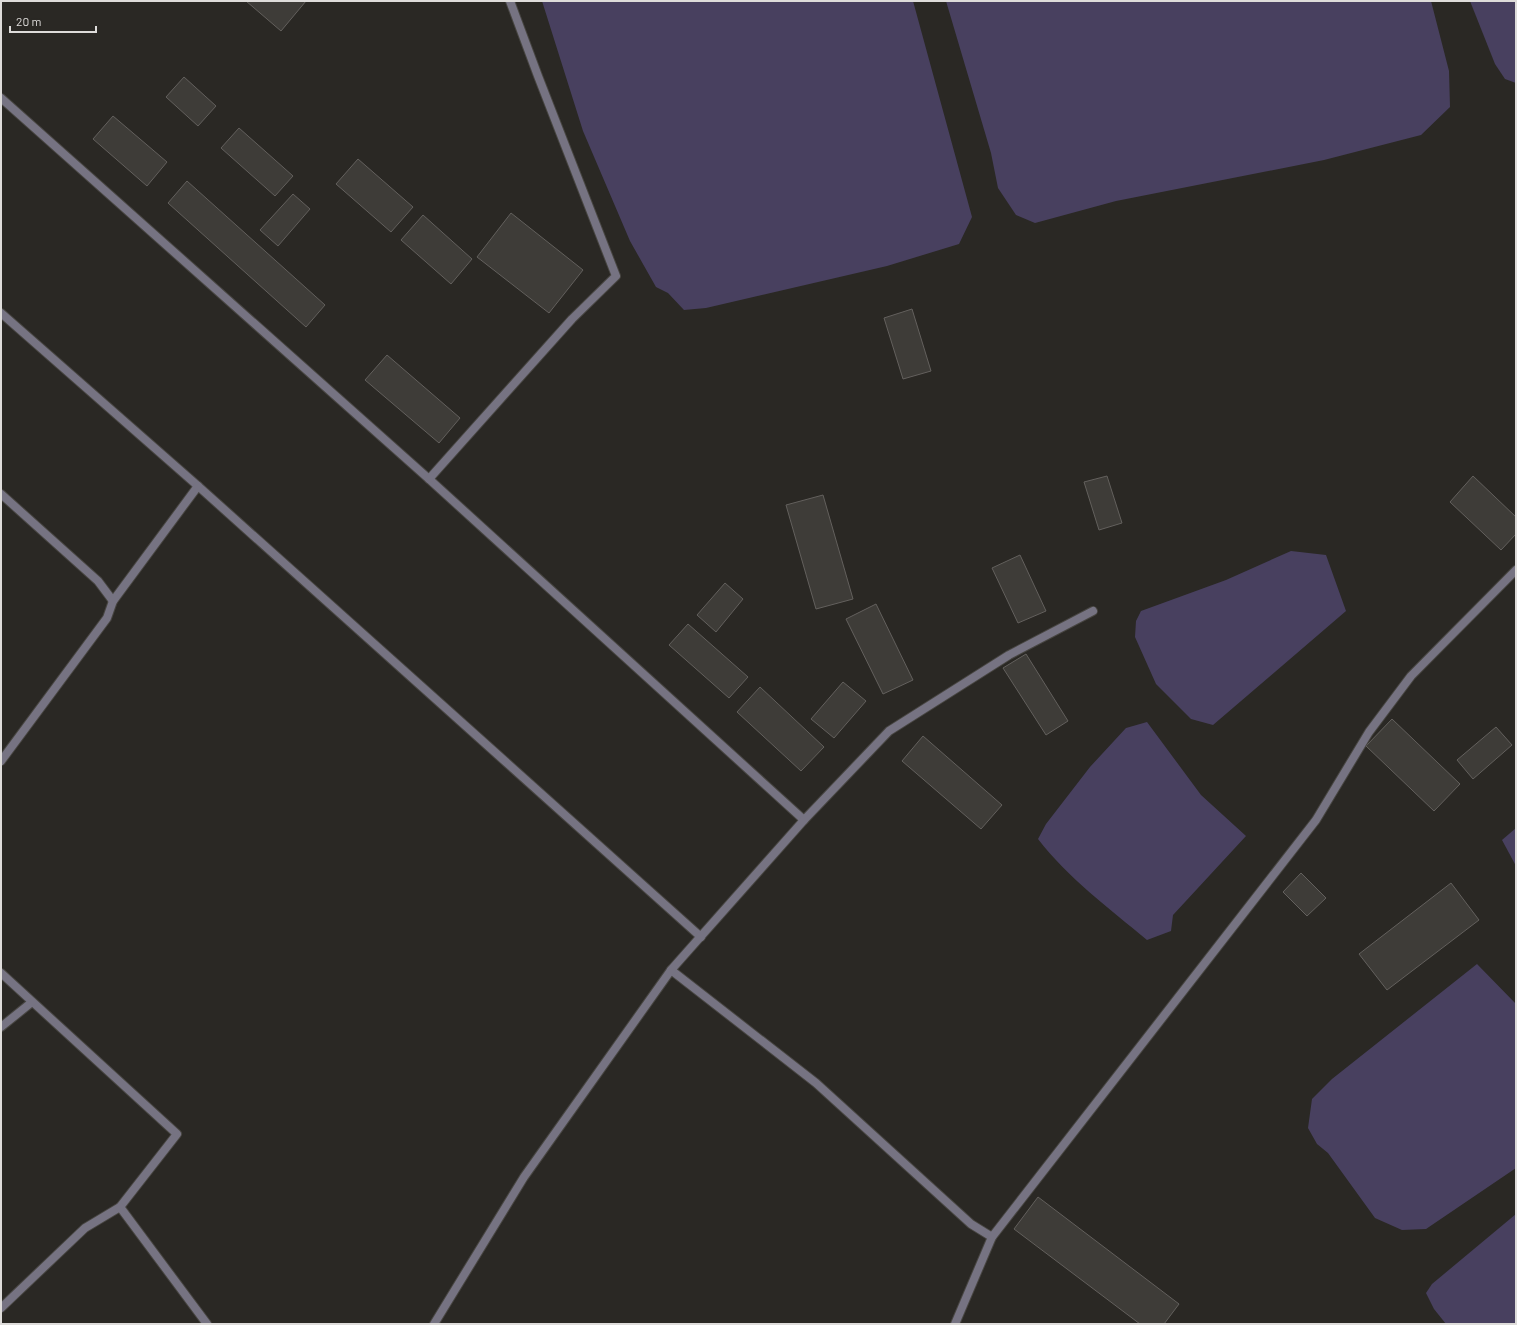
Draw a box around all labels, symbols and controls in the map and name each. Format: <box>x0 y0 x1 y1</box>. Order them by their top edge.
scale bar <box>10 8 96 34</box>
text: 20 m <box>16 14 42 28</box>

